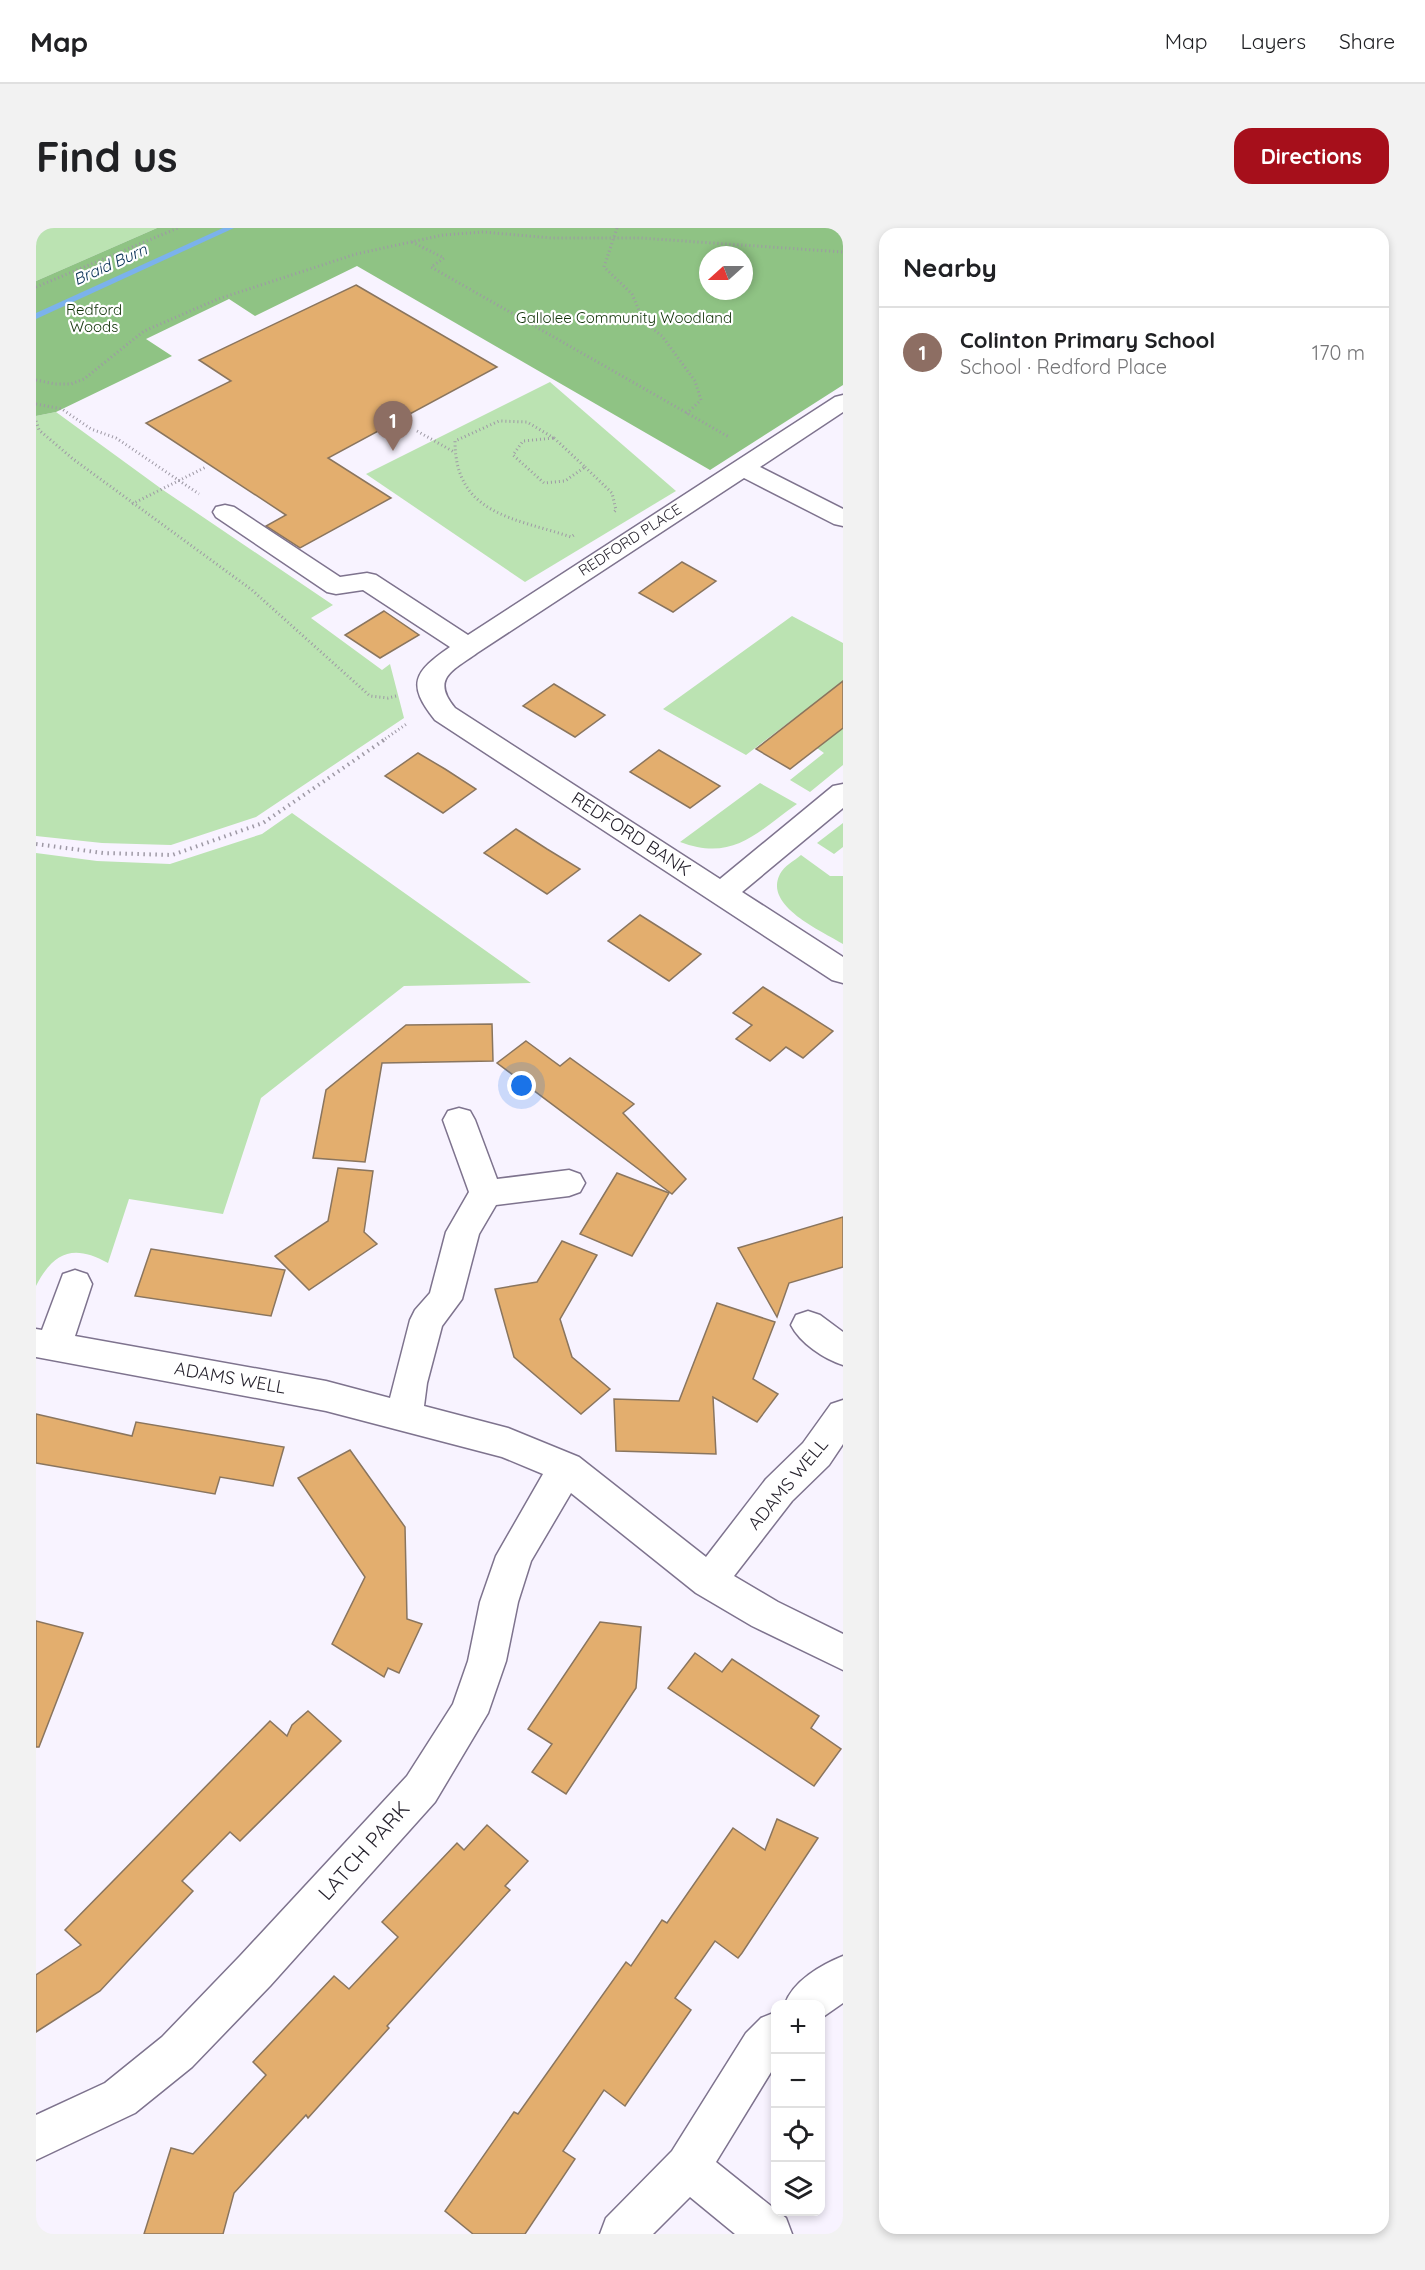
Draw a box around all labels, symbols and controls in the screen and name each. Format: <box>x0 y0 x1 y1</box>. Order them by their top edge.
text: Map <box>30 24 88 59</box>
text: Map <box>1165 28 1208 54</box>
text: Layers <box>1241 28 1306 54</box>
text: Share <box>1339 28 1395 54</box>
button: Directions <box>1234 128 1389 184</box>
text: Find us <box>36 130 178 183</box>
water label: Braid Burn <box>70 239 151 289</box>
north arrow <box>699 246 753 300</box>
text: Nearby <box>903 251 997 284</box>
park label: Redford Woods <box>66 300 122 336</box>
park label: Gallolee Community Woodland <box>516 308 732 327</box>
text: Colinton Primary School <box>960 326 1215 354</box>
text: 1 <box>919 340 926 365</box>
text: 170 m <box>1312 340 1365 365</box>
text: School · Redford Place <box>960 354 1167 379</box>
pin: 1 <box>374 402 412 451</box>
street label: REDFORD PLACE <box>575 499 685 580</box>
street label: REDFORD BANK <box>567 786 695 881</box>
your location <box>507 1071 536 1100</box>
street label: ADAMS WELL <box>173 1356 288 1399</box>
street label: ADAMS WELL <box>743 1433 833 1534</box>
street label: LATCH PARK <box>312 1796 414 1905</box>
map controls <box>771 2000 825 2216</box>
button: + <box>771 2000 825 2054</box>
button: − <box>771 2054 825 2108</box>
button: locate <box>771 2108 825 2162</box>
button: layers <box>771 2162 825 2216</box>

